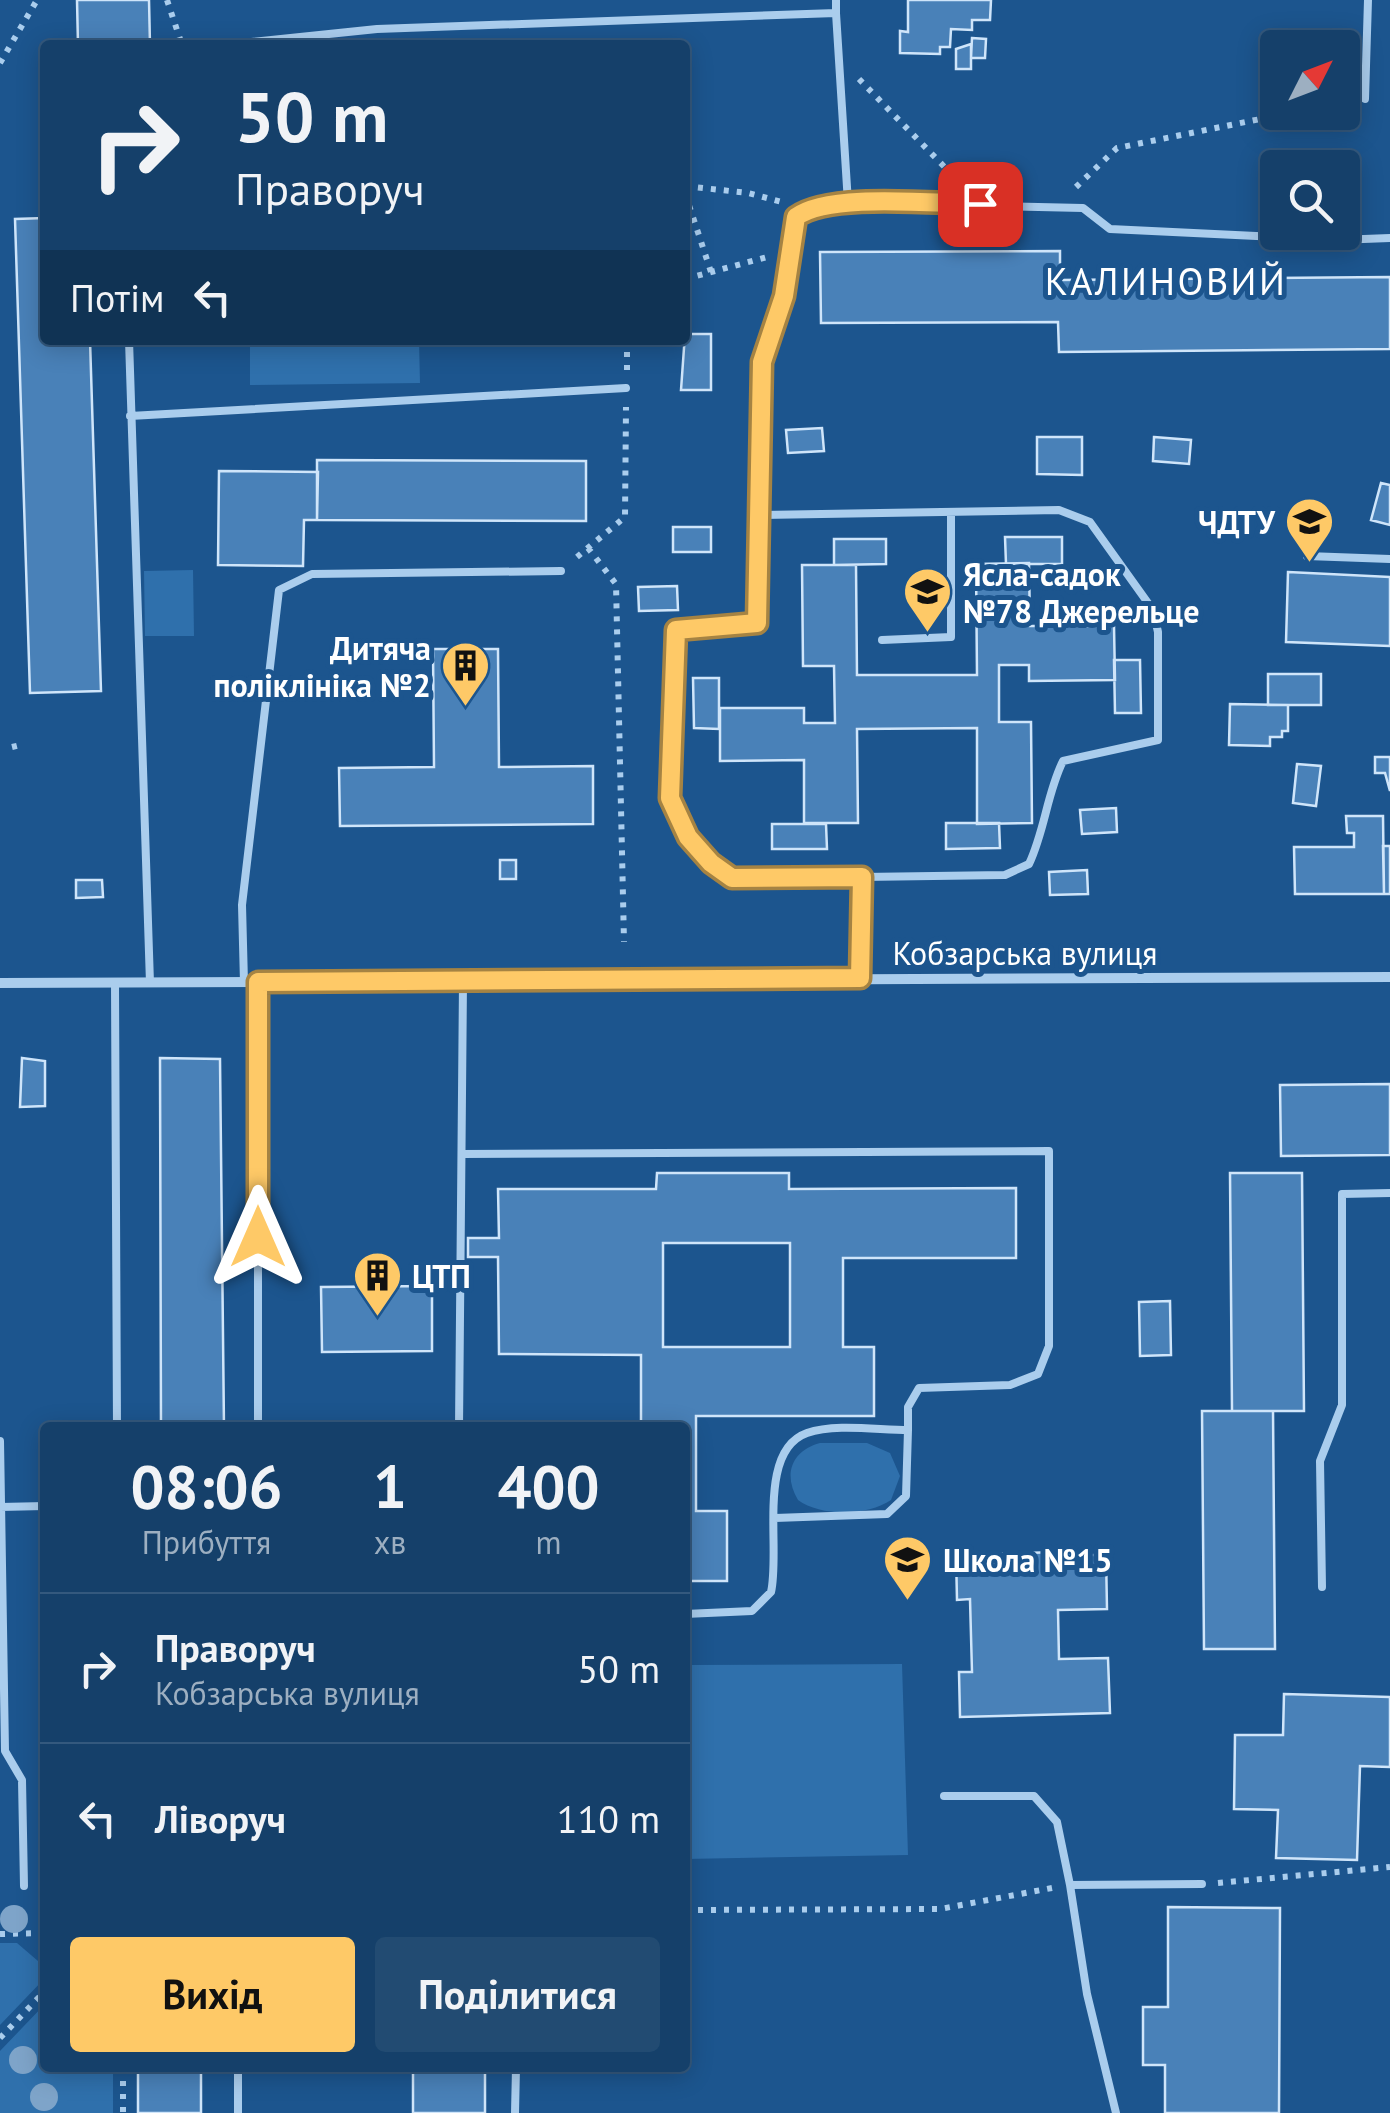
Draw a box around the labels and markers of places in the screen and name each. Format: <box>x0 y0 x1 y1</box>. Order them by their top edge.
pin <box>938 162 1023 247</box>
school or university icon: ЧДТУ <box>1284 496 1336 564</box>
place label: ЧДТУ <box>1198 501 1276 543</box>
place label: Ясла-садок №78 Джерельце <box>963 553 1199 632</box>
school or university icon: Ясла-садок №78 Джерельце <box>902 566 954 634</box>
place label: Дитяча поліклініка №2 <box>214 627 431 706</box>
building icon: Дитяча поліклініка №2 <box>440 640 492 708</box>
building icon: ЦТП <box>351 1250 403 1318</box>
place label: ЦТП <box>412 1255 471 1297</box>
school or university icon: Школа №15 <box>882 1534 934 1602</box>
place label: Школа №15 <box>943 1539 1113 1581</box>

